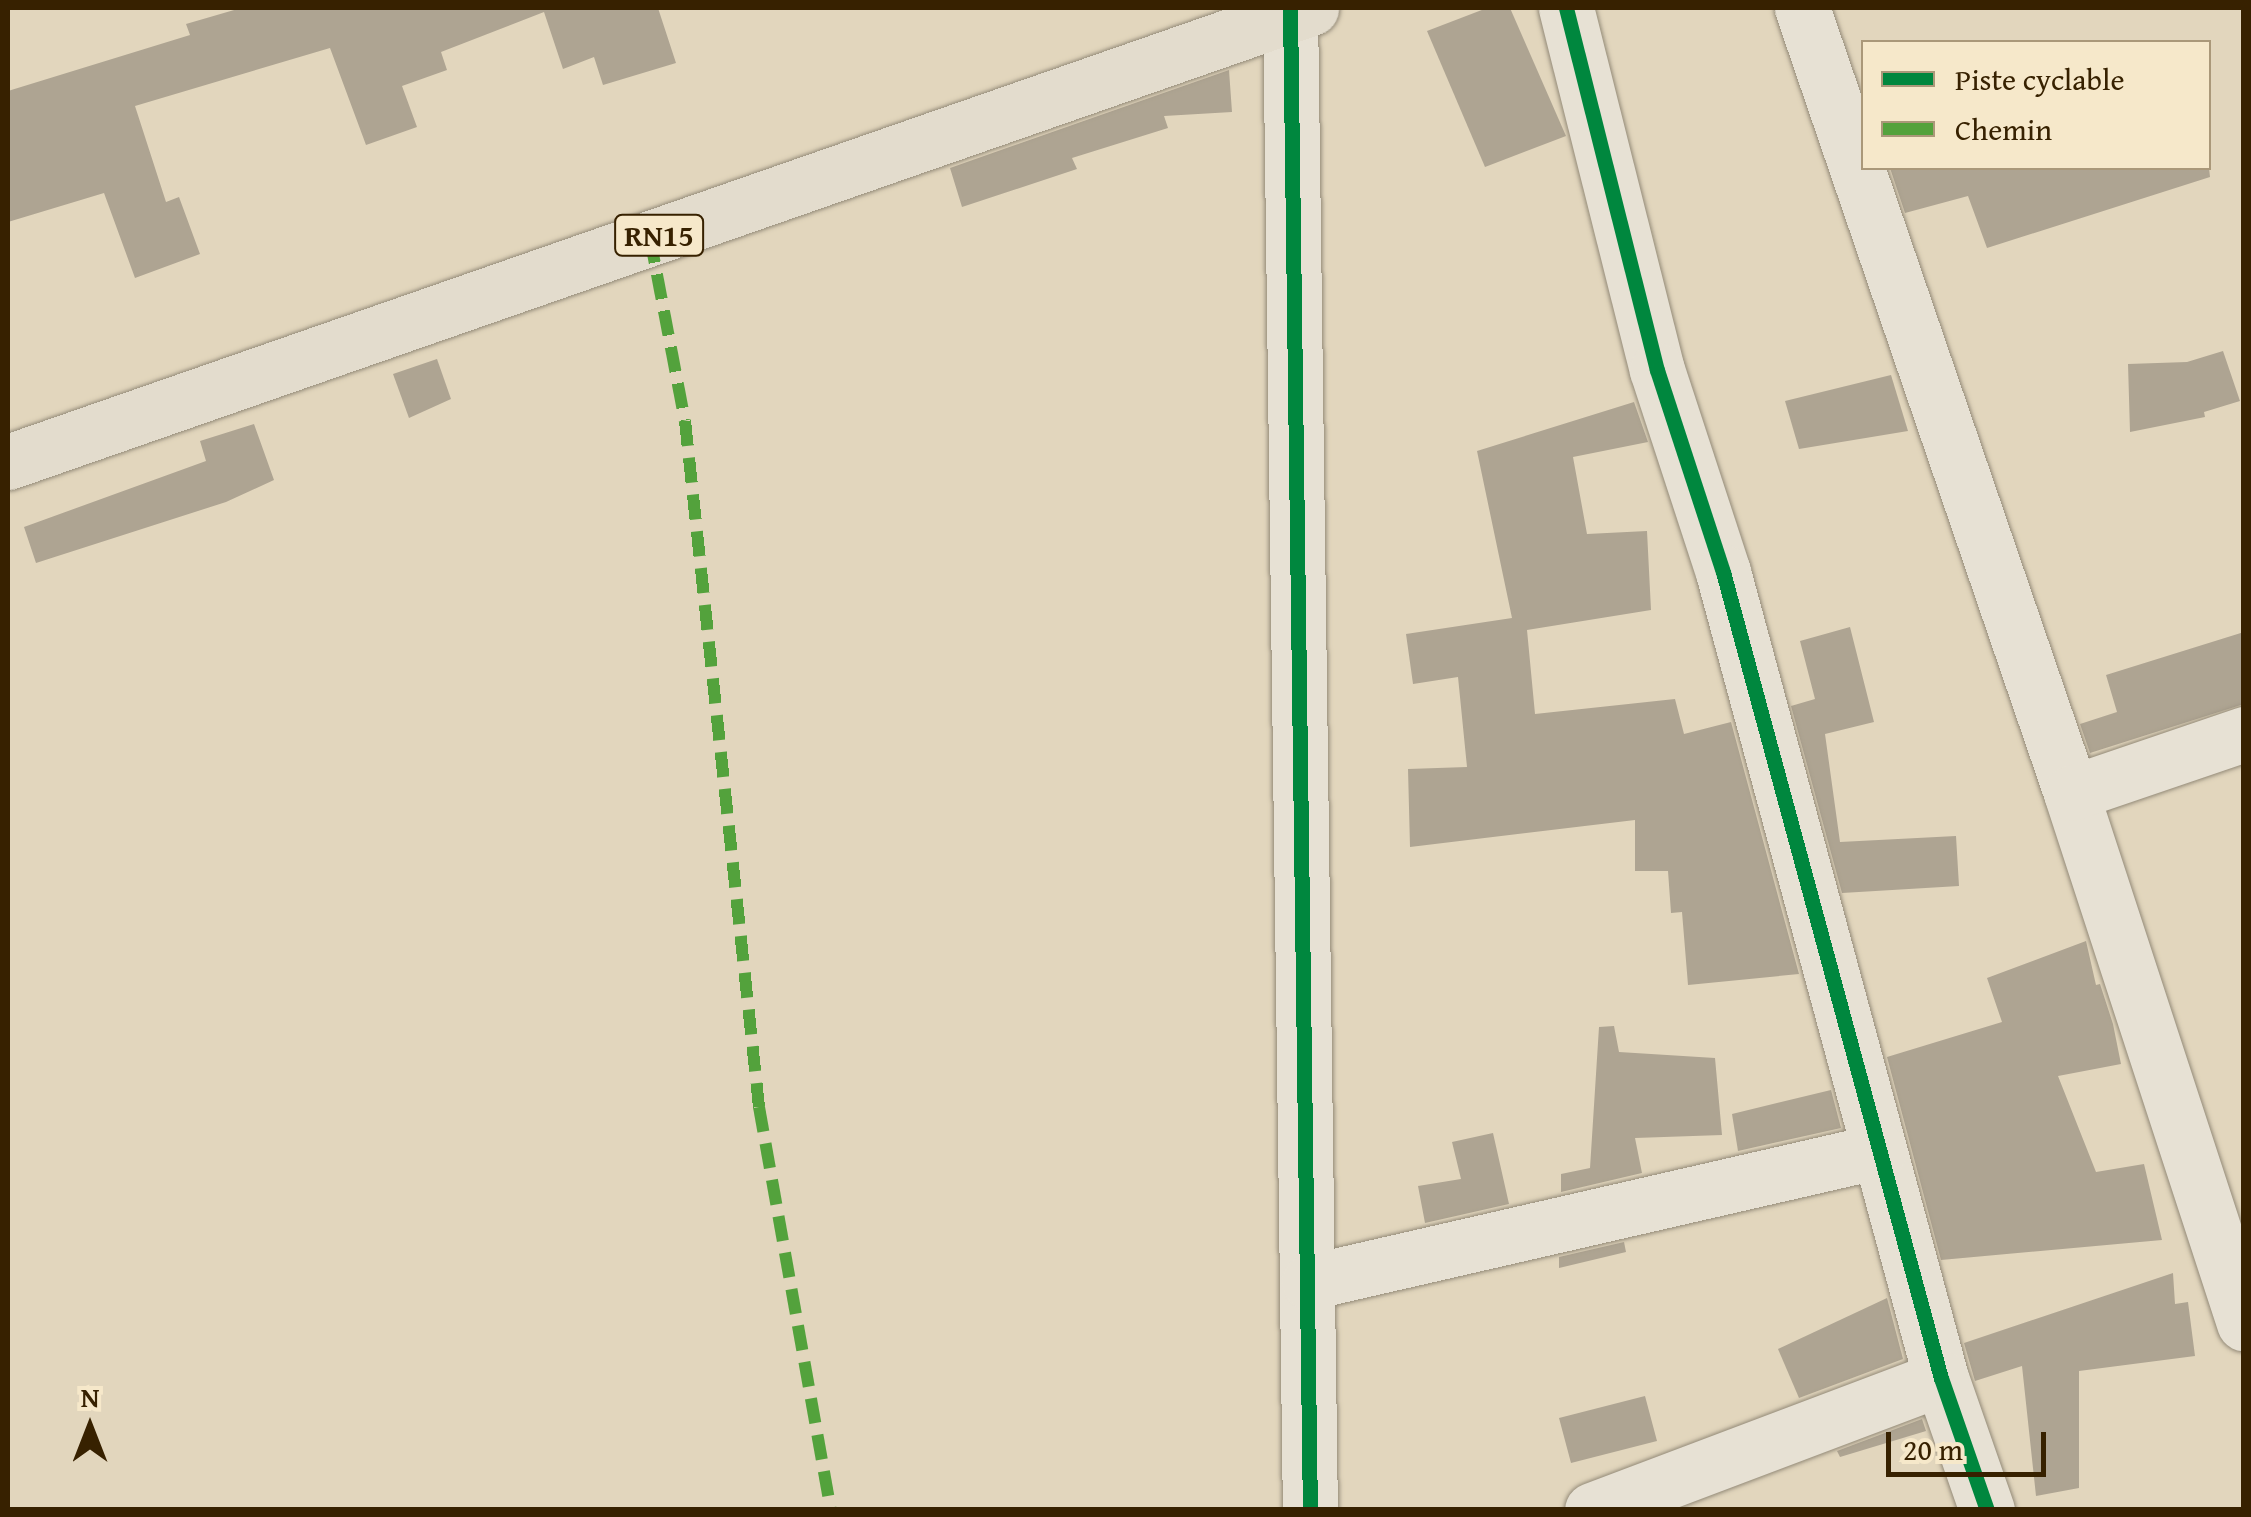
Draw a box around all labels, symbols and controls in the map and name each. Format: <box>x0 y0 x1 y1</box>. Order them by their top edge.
legend <box>1861 40 2211 170</box>
text: Piste cyclable <box>1955 57 2124 101</box>
text: Chemin <box>1955 107 2052 151</box>
road number: RN15 <box>614 210 704 260</box>
text: N <box>81 1376 99 1417</box>
north arrow <box>40 1377 140 1477</box>
scale bar <box>1891 1412 2051 1474</box>
text: 20 m <box>1903 1427 1963 1471</box>

